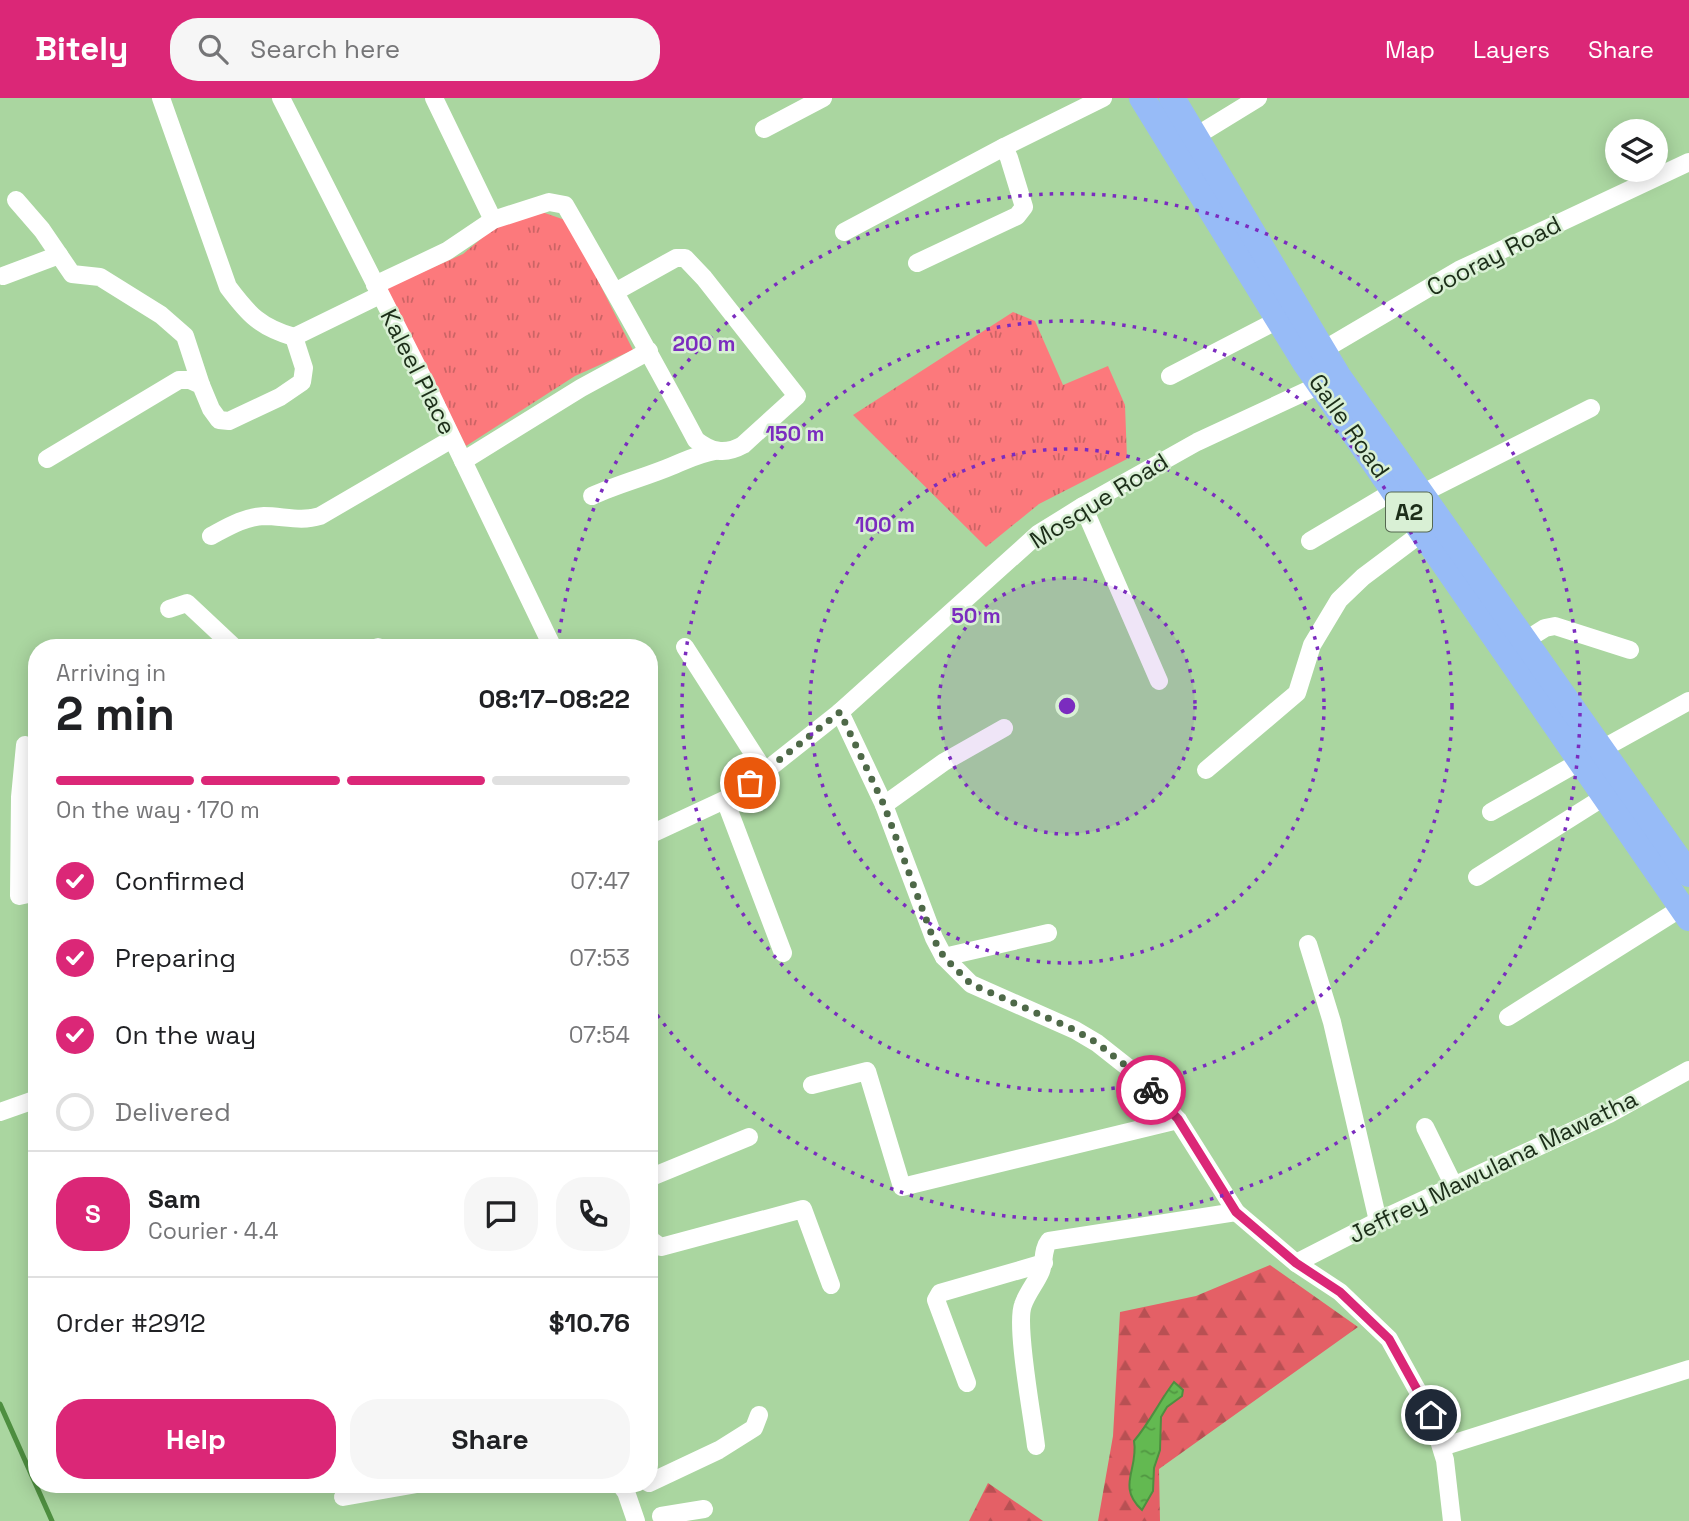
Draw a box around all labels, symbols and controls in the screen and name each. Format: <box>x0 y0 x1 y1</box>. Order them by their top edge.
search box <box>170 18 660 81</box>
text: Bitely <box>35 28 128 70</box>
icon: search <box>194 30 232 68</box>
text: Search here <box>250 32 400 66</box>
text: Map <box>1385 34 1435 65</box>
text: Layers <box>1473 34 1550 65</box>
text: Share <box>1588 34 1654 65</box>
map controls <box>1605 119 1668 182</box>
button: layers <box>1605 119 1668 182</box>
street label: Cooray Road <box>1421 208 1566 303</box>
street label: Kaleel Place <box>374 304 463 440</box>
text: 200 m <box>673 330 735 357</box>
street label: Galle Road <box>1302 367 1397 484</box>
text: 150 m <box>766 420 824 447</box>
street label: Mosque Road <box>1024 446 1174 555</box>
road number: A2 <box>1386 492 1432 532</box>
text: 100 m <box>855 511 915 538</box>
text: 50 m <box>951 602 1001 629</box>
text: Arriving in <box>56 658 166 688</box>
text: 08:17–08:22 <box>478 682 630 716</box>
text: 2 min <box>56 685 175 743</box>
centre of rings <box>1055 694 1079 718</box>
pin <box>720 753 780 813</box>
icon: bag <box>731 764 769 802</box>
text: On the way · 170 m <box>56 795 260 825</box>
icon: check <box>56 862 94 900</box>
text: Confirmed <box>115 864 245 898</box>
text: 07:47 <box>570 866 630 896</box>
icon: check <box>56 939 94 977</box>
text: Preparing <box>115 941 236 975</box>
text: 07:53 <box>569 943 630 973</box>
icon: check <box>56 1016 94 1054</box>
text: On the way <box>115 1018 256 1052</box>
text: 07:54 <box>569 1020 630 1050</box>
courier <box>1116 1055 1186 1125</box>
icon: bike <box>1132 1071 1170 1109</box>
street label: Jeffrey Mawulana Mawatha <box>1343 1083 1643 1250</box>
text: Delivered <box>115 1095 231 1129</box>
button: chat <box>464 1177 538 1251</box>
button: phone <box>556 1177 630 1251</box>
text: Sam <box>148 1182 201 1216</box>
text: S <box>85 1197 101 1231</box>
text: Courier · 4.4 <box>148 1216 278 1246</box>
text: Order #2912 <box>56 1306 206 1340</box>
text: $10.76 <box>549 1306 630 1340</box>
pin <box>1401 1385 1461 1445</box>
icon: home <box>1412 1396 1450 1434</box>
button: Help <box>56 1399 336 1479</box>
button: Share <box>350 1399 630 1479</box>

